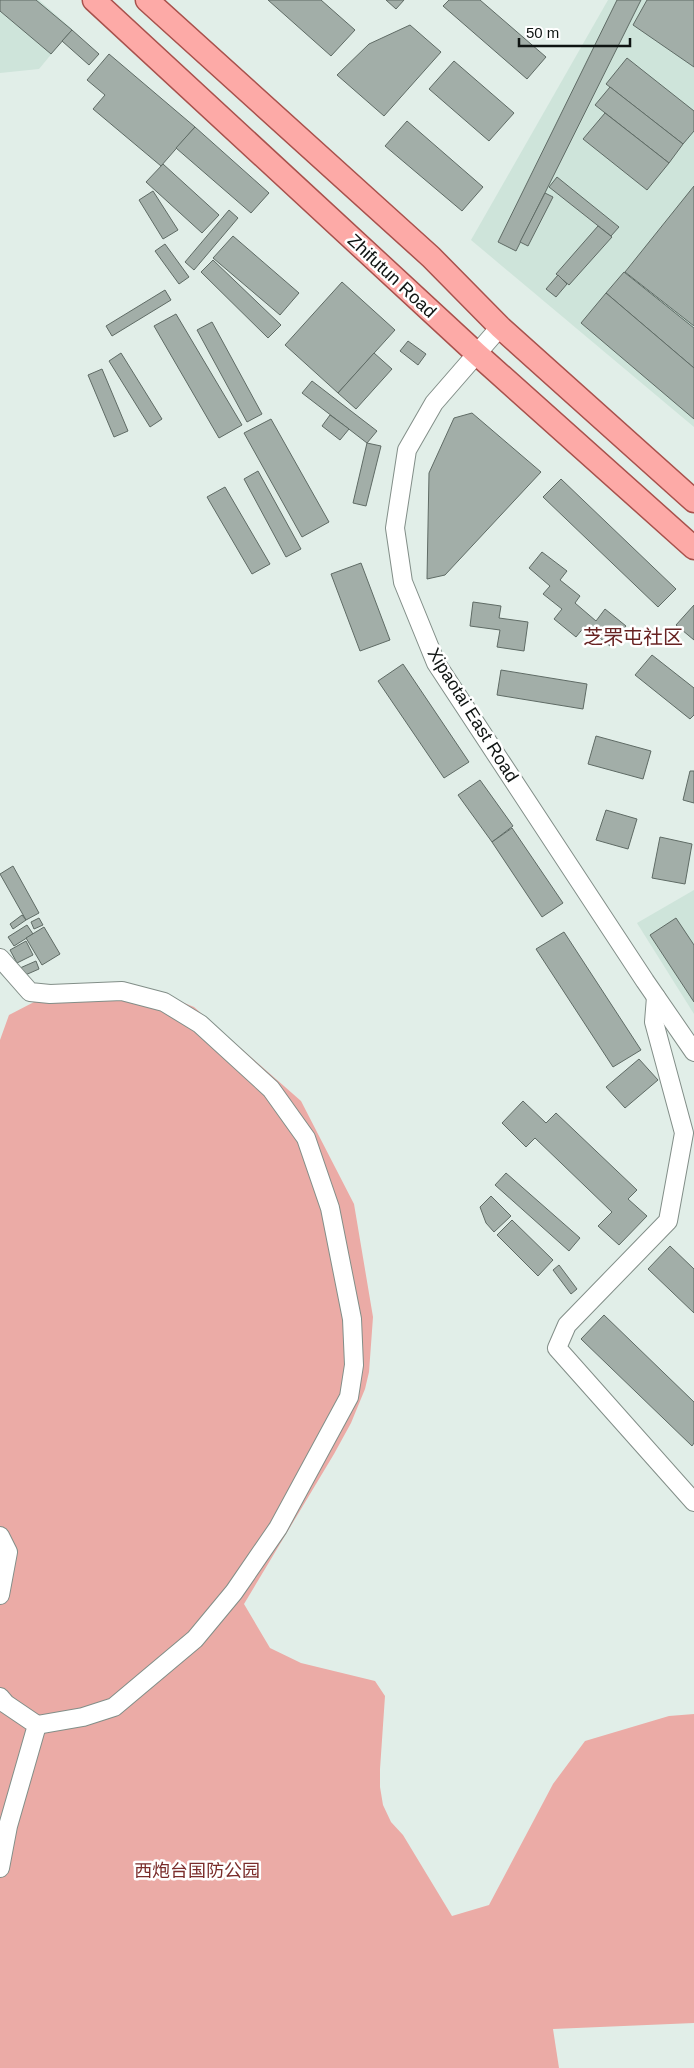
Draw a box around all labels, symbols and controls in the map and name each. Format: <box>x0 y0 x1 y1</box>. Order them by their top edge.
scale bar <box>519 15 630 47</box>
text: 50 m <box>526 24 559 41</box>
street label: Zhifutun Road <box>344 230 440 322</box>
district label: 芝罘屯社区 <box>583 626 683 648</box>
street label: Xipaotai East Road <box>424 644 522 786</box>
park label: 西炮台国防公园 <box>134 1861 260 1881</box>

